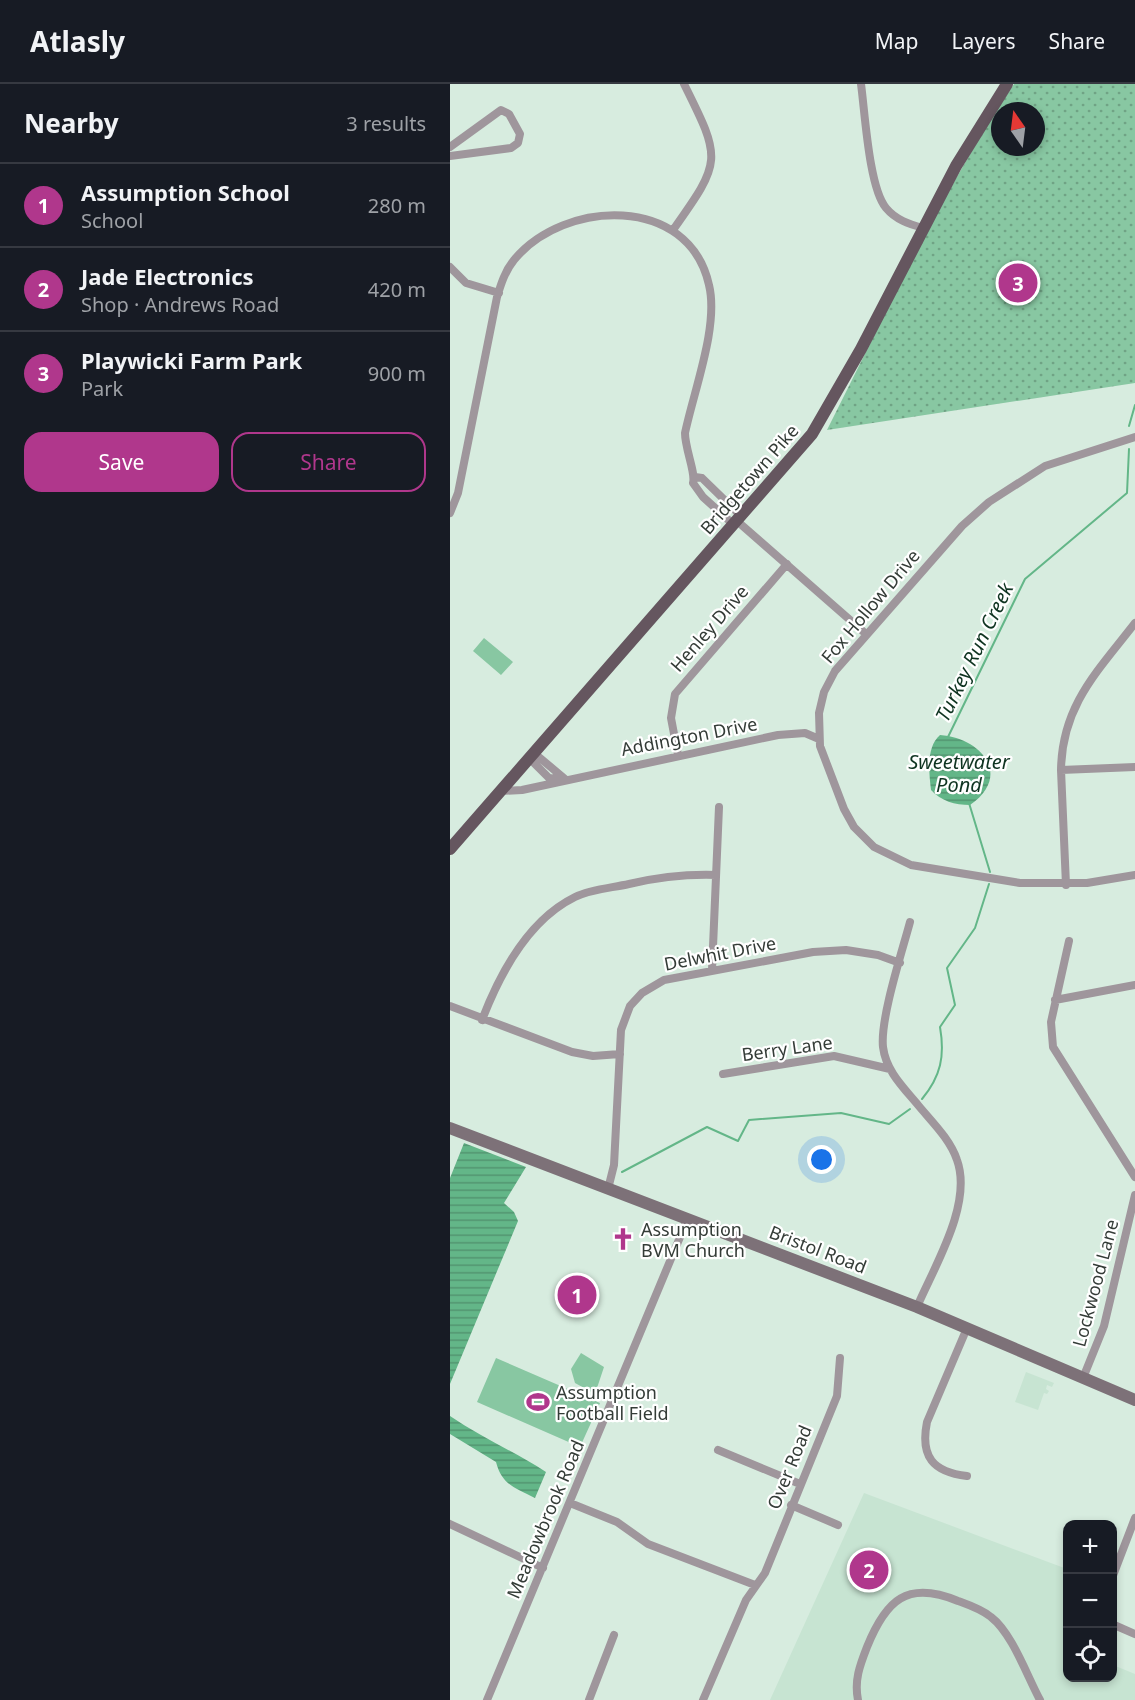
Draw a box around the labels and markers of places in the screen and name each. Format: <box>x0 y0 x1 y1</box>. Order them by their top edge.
pin: 3 <box>998 260 1038 306</box>
place label: Assumption BVM Church <box>641 1217 745 1262</box>
church icon: Assumption BVM Church <box>610 1226 636 1252</box>
pin: 1 <box>558 1272 596 1318</box>
place label: Assumption Football Field <box>556 1380 669 1425</box>
sports icon: Assumption Football Field <box>525 1389 551 1415</box>
pin: 2 <box>850 1548 888 1592</box>

